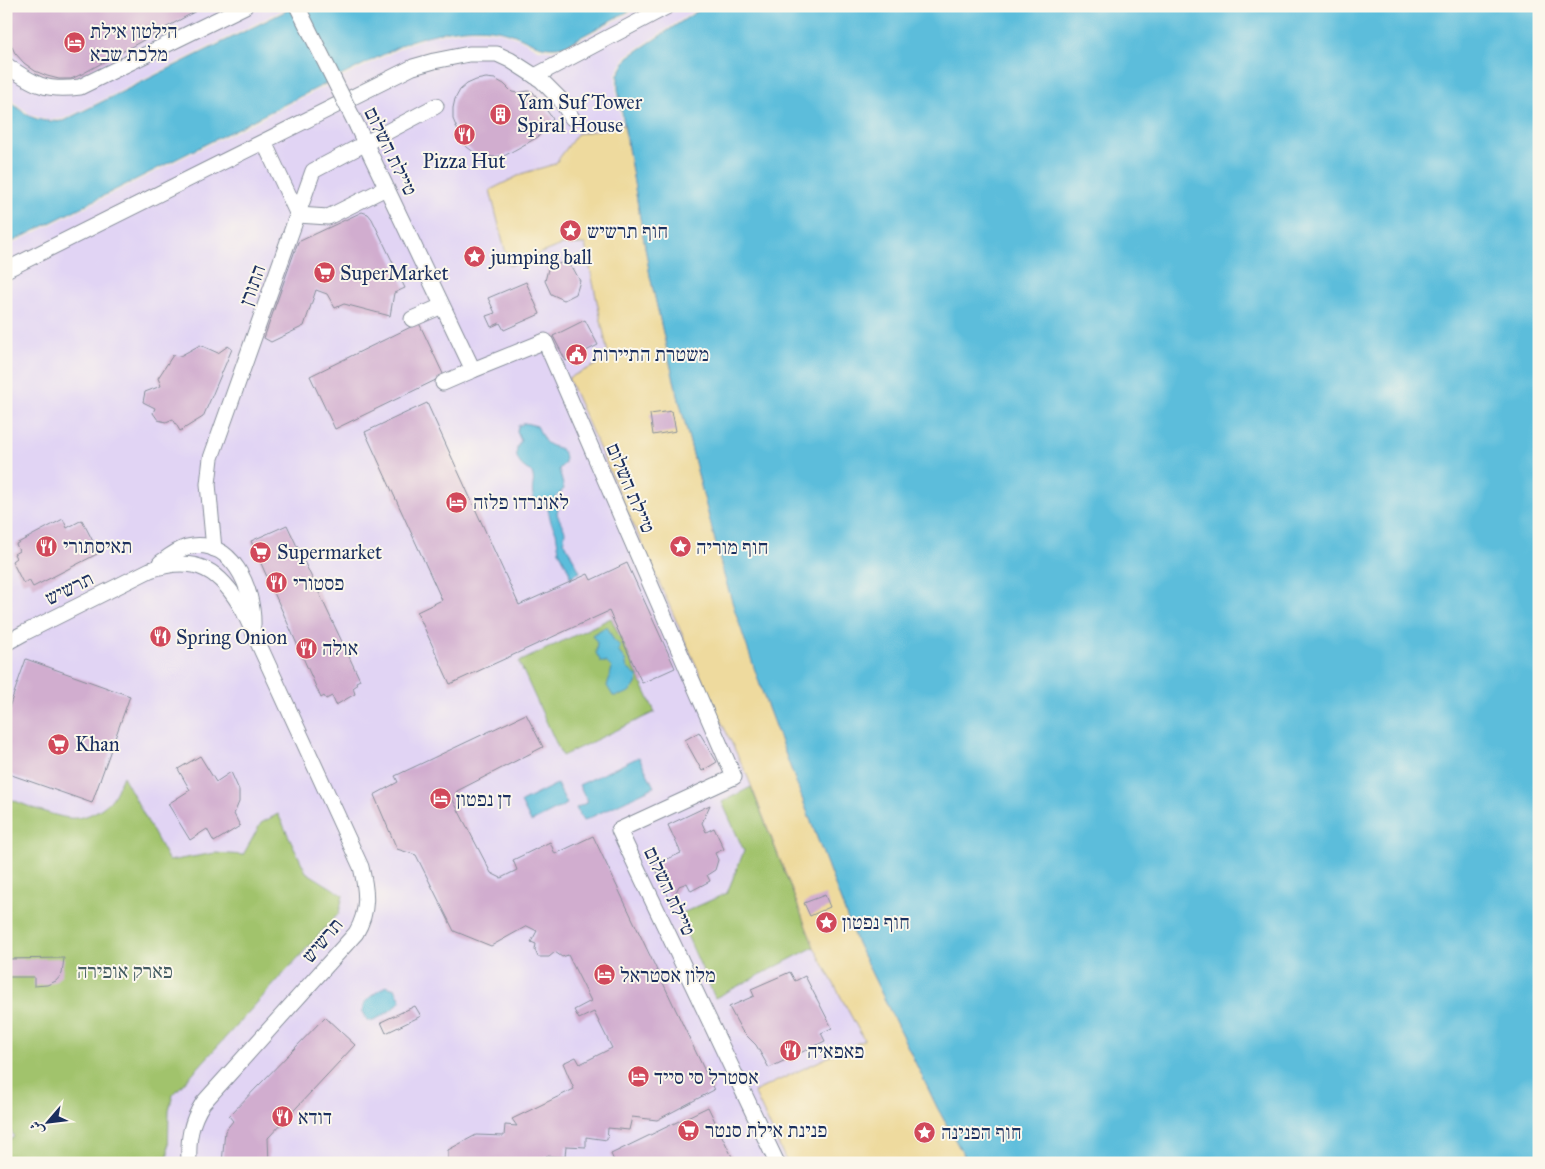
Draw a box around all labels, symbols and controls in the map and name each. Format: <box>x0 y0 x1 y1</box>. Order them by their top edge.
place label: הילטון אילת מלכת שבא <box>90 19 178 66</box>
hotel icon: הילטון אילת מלכת שבא <box>62 30 86 54</box>
place label: Yam Suf Tower Spiral House <box>517 90 643 137</box>
building icon: Yam Suf Tower Spiral House <box>489 102 513 126</box>
street label: טיילת השלום <box>359 103 423 199</box>
restaurant icon: Pizza Hut <box>452 123 476 147</box>
place label: Pizza Hut <box>422 149 506 173</box>
place icon: חוף תרשיש <box>559 219 583 243</box>
place label: חוף תרשיש <box>587 219 668 243</box>
place icon: jumping ball <box>463 245 487 269</box>
place label: jumping ball <box>488 245 593 270</box>
street label: התורן <box>234 261 270 309</box>
supermarket icon: SuperMarket <box>312 261 336 285</box>
place label: SuperMarket <box>340 261 449 285</box>
public building icon: משטרת התיירות <box>564 342 588 366</box>
place label: משטרת התיירות <box>592 342 709 366</box>
street label: טיילת השלום <box>601 439 661 537</box>
hotel icon: לאונרדו פלזה <box>445 490 469 514</box>
place label: לאונרדו פלזה <box>473 490 569 514</box>
restaurant icon: תאיסתורי <box>35 534 59 558</box>
place label: תאיסתורי <box>63 534 132 558</box>
place icon: חוף מוריה <box>668 535 692 559</box>
place label: חוף מוריה <box>696 535 768 559</box>
supermarket icon: Supermarket <box>249 540 273 564</box>
place label: Supermarket <box>277 540 382 564</box>
street label: תרשיש <box>41 566 97 610</box>
restaurant icon: פסטורי <box>265 571 289 595</box>
place label: פסטורי <box>293 571 344 595</box>
restaurant icon: Spring Onion <box>148 625 172 649</box>
place label: Spring Onion <box>176 625 288 650</box>
restaurant icon: אולה <box>294 636 318 660</box>
place label: אולה <box>322 636 358 660</box>
supermarket icon: Khan <box>47 732 71 756</box>
place label: Khan <box>75 732 120 756</box>
hotel icon: דן נפטון <box>428 787 452 811</box>
place label: דן נפטון <box>456 787 511 811</box>
street label: טיילת השלום <box>639 843 701 939</box>
place icon: חוף נפטון <box>814 910 838 934</box>
place label: חוף נפטון <box>842 910 910 934</box>
street label: תרשיש <box>296 913 348 967</box>
park label: פארק אופירה <box>77 959 173 983</box>
hotel icon: מלון אסטראל <box>592 963 616 987</box>
place label: מלון אסטראל <box>620 963 716 987</box>
restaurant icon: פאפאיה <box>779 1039 803 1063</box>
place label: פאפאיה <box>807 1039 864 1063</box>
hotel icon: אסטרל סי סייד <box>626 1065 650 1089</box>
place label: אסטרל סי סייד <box>654 1065 759 1089</box>
north arrow <box>22 1096 72 1146</box>
restaurant icon: דודא <box>270 1105 294 1129</box>
place label: דודא <box>298 1105 332 1129</box>
text: ش <box>26 1118 48 1138</box>
supermarket icon: פנינת אילת סנטר <box>677 1118 701 1142</box>
place label: פנינת אילת סנטר <box>705 1118 827 1142</box>
place icon: חוף הפנינה <box>913 1120 937 1144</box>
place label: חוף הפנינה <box>941 1120 1022 1144</box>

